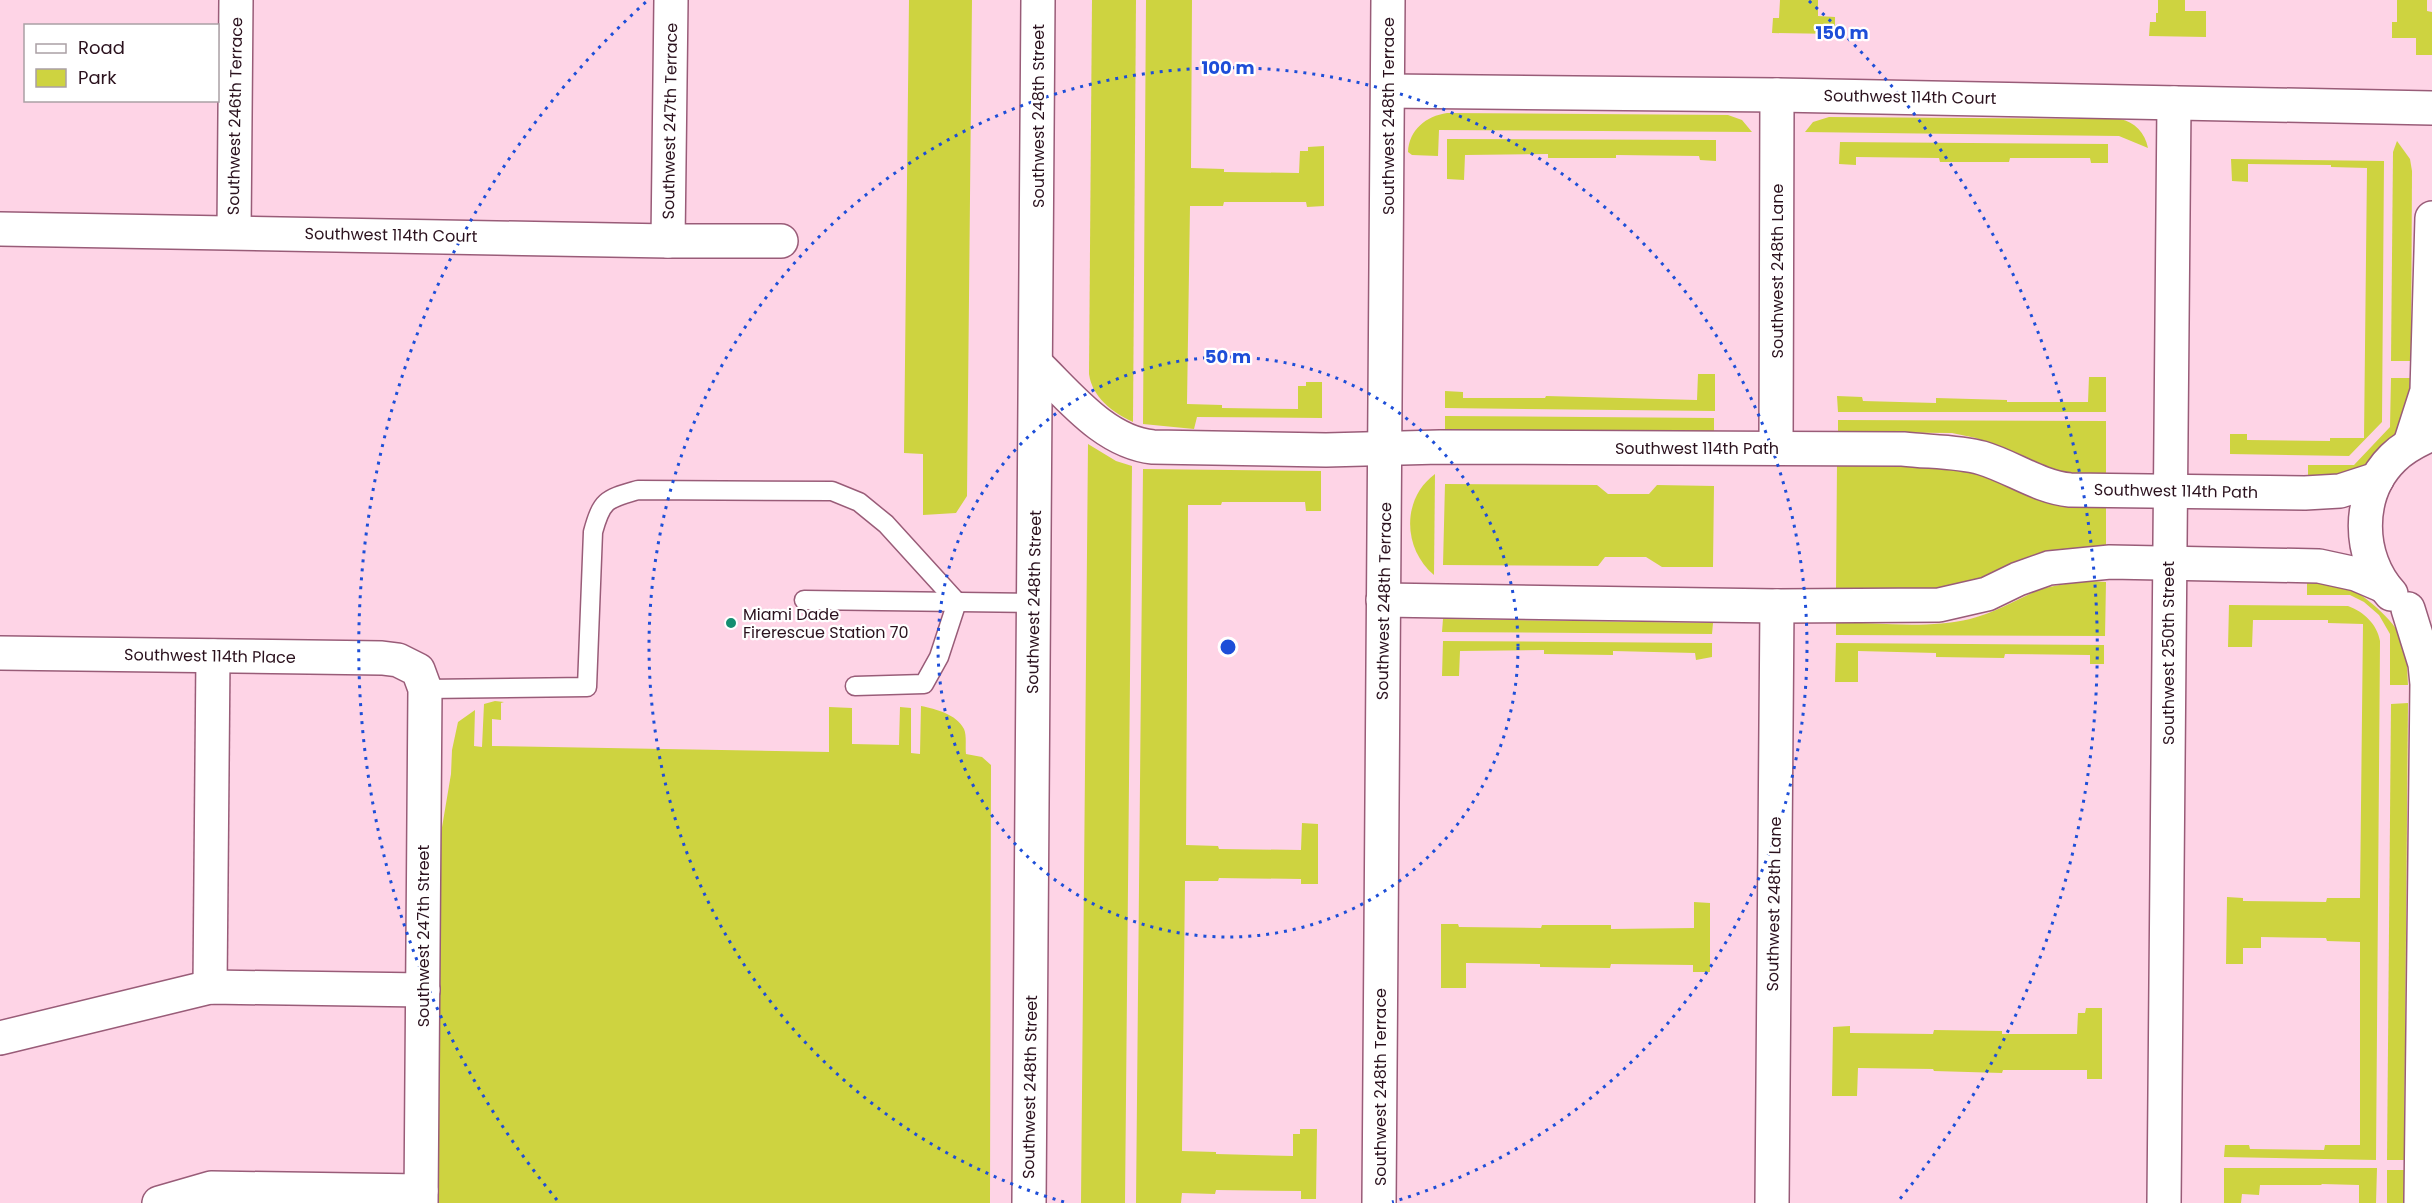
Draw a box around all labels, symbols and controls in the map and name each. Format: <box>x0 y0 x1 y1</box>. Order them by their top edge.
street label: Southwest 246th Terrace <box>222 17 248 215</box>
street label: Southwest 248th Terrace <box>1377 17 1400 215</box>
text: 150 m <box>1815 20 1869 45</box>
street label: Southwest 247th Terrace <box>657 22 683 220</box>
legend <box>24 24 219 102</box>
street label: Southwest 248th Street <box>1027 24 1050 208</box>
text: Road <box>78 35 125 60</box>
text: 100 m <box>1201 55 1255 80</box>
text: Park <box>78 65 117 90</box>
street label: Southwest 114th Court <box>1823 84 1997 110</box>
street label: Southwest 248th Lane <box>1766 183 1789 359</box>
street label: Southwest 114th Court <box>304 222 478 248</box>
text: 50 m <box>1205 344 1251 369</box>
street label: Southwest 114th Path <box>1615 437 1779 460</box>
street label: Southwest 114th Path <box>2094 478 2258 504</box>
street label: Southwest 248th Terrace <box>1371 502 1397 700</box>
street label: Southwest 248th Street <box>1021 510 1047 694</box>
street label: Southwest 250th Street <box>2157 561 2180 745</box>
place label: Miami Dade Firerescue Station 70 <box>743 603 909 644</box>
marker: Miami Dade Firerescue Station 70 <box>724 616 738 630</box>
centre of rings <box>1218 637 1238 657</box>
street label: Southwest 114th Place <box>124 643 296 669</box>
street label: Southwest 248th Lane <box>1761 816 1787 992</box>
street label: Southwest 247th Street <box>412 845 435 1027</box>
street label: Southwest 248th Terrace <box>1369 988 1392 1186</box>
street label: Southwest 248th Street <box>1017 995 1043 1179</box>

